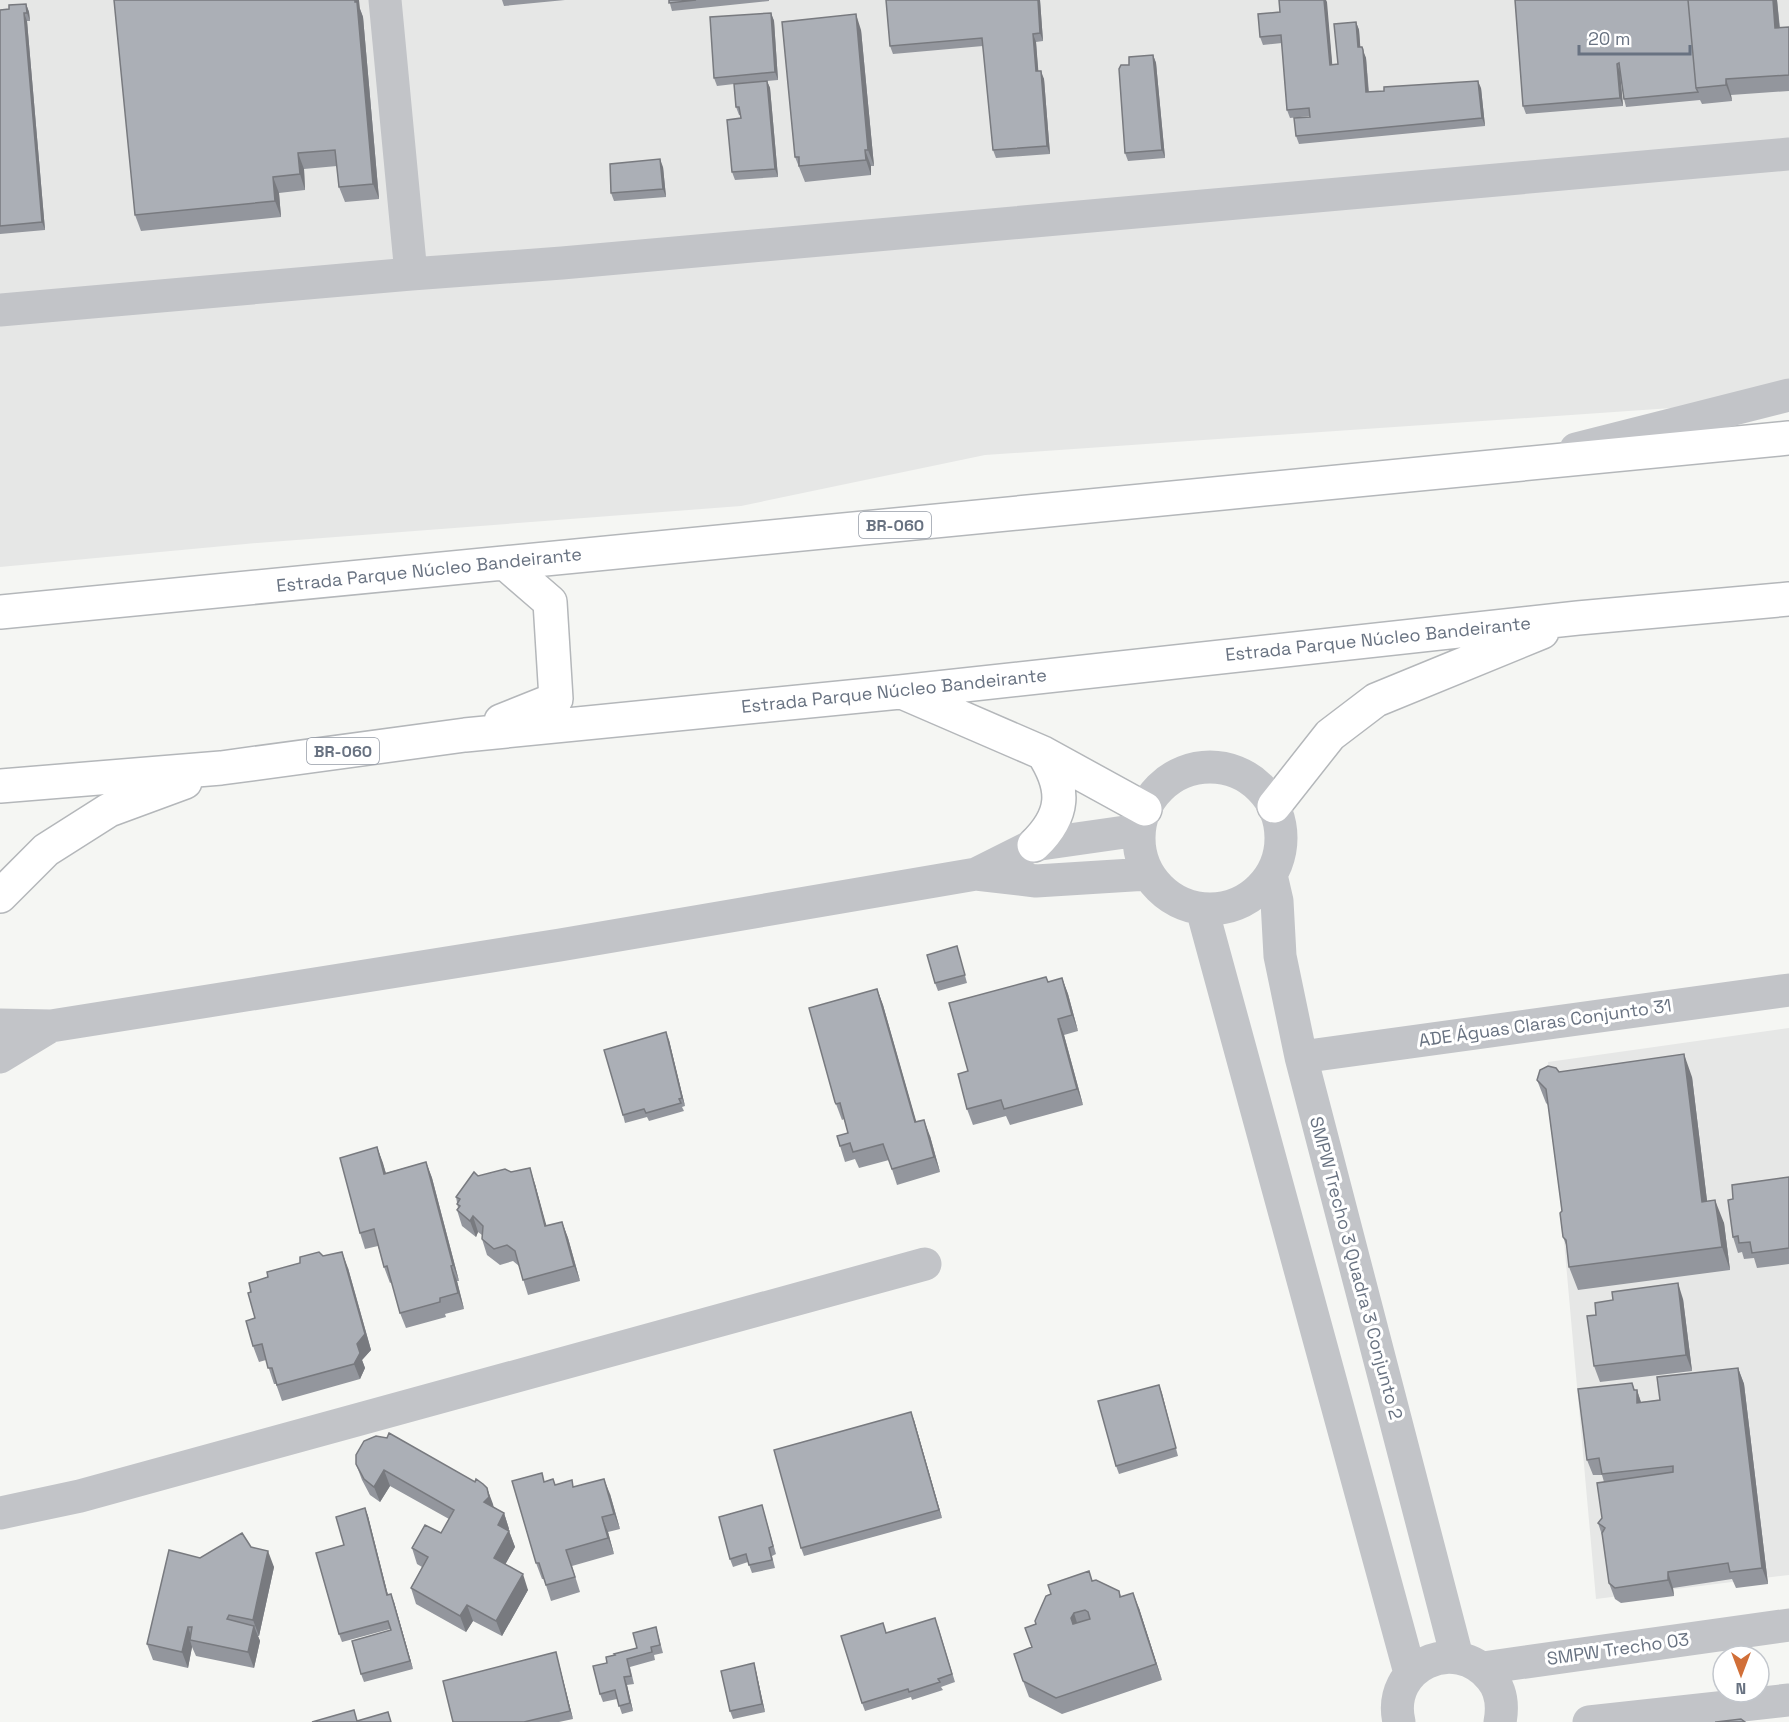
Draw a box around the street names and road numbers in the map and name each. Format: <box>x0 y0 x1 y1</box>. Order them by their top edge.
road number: BR-060 <box>859 512 931 538</box>
street label: Estrada Parque Núcleo Bandeirante <box>275 542 583 597</box>
street label: Estrada Parque Núcleo Bandeirante <box>1224 611 1532 666</box>
street label: Estrada Parque Núcleo Bandeirante <box>740 663 1048 718</box>
road number: BR-060 <box>307 738 379 764</box>
street label: ADE Águas Claras Conjunto 31 <box>1417 993 1673 1052</box>
street label: SMPW Trecho 3 Quadra 3 Conjunto 2 <box>1305 1114 1408 1422</box>
street label: SMPW Trecho 03 <box>1545 1627 1691 1670</box>

